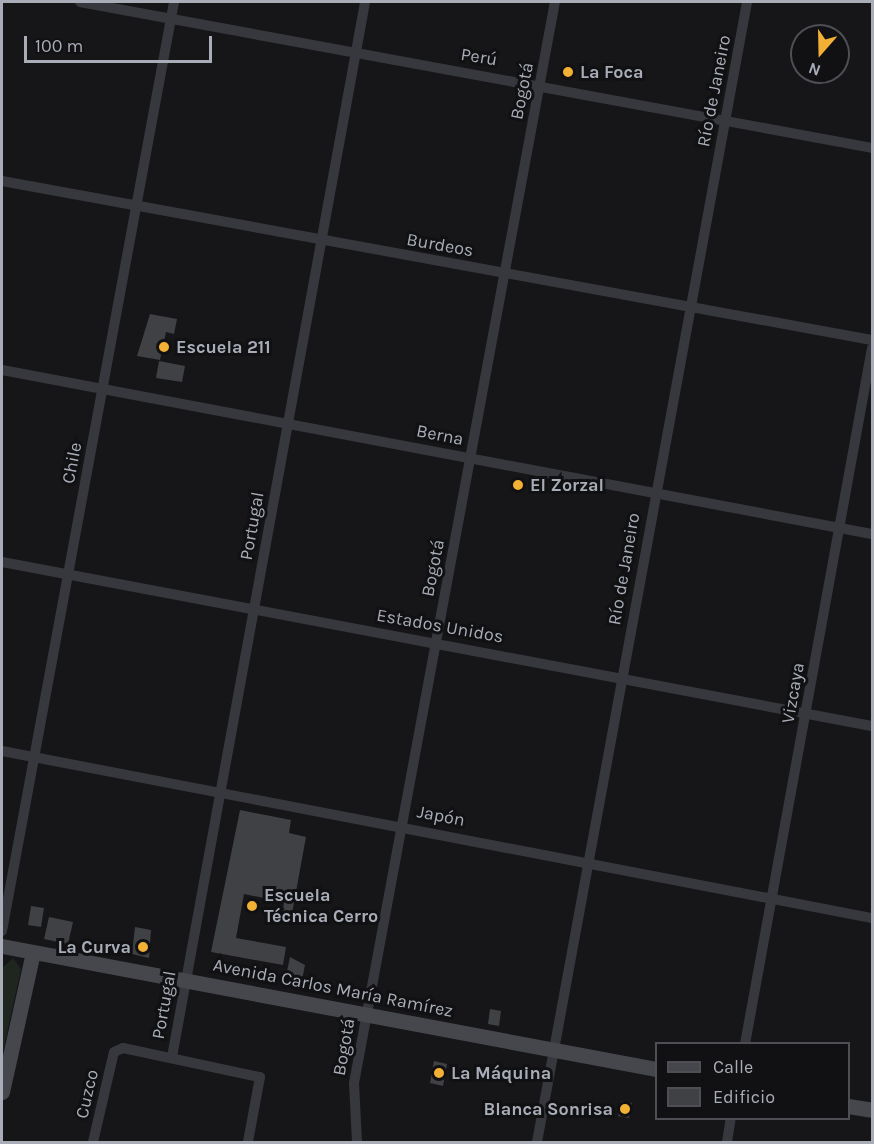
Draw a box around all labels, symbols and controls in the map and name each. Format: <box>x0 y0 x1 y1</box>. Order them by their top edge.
scale bar <box>27 24 214 62</box>
north arrow <box>790 24 850 84</box>
street label: Río de Janeiro <box>693 33 735 149</box>
text: 100 m <box>35 35 83 57</box>
street label: Perú <box>459 43 499 71</box>
text: N <box>806 59 823 80</box>
street label: Bogotá <box>506 61 538 121</box>
place label: La Foca <box>580 61 643 83</box>
marker: La Foca <box>561 65 575 79</box>
street label: Burdeos <box>405 228 475 262</box>
place label: Escuela 211 <box>176 336 271 358</box>
marker: Escuela 211 <box>157 340 171 354</box>
street label: Berna <box>415 420 465 450</box>
street label: Chile <box>57 441 87 485</box>
place label: El Zorzal <box>530 474 604 496</box>
marker: El Zorzal <box>511 478 525 492</box>
street label: Portugal <box>235 490 269 562</box>
street label: Río de Janeiro <box>603 511 645 627</box>
street label: Bogotá <box>417 538 449 598</box>
street label: Estados Unidos <box>375 604 505 648</box>
street label: Vizcaya <box>777 661 809 725</box>
street label: Japón <box>415 801 467 831</box>
place label: Escuela Técnica Cerro <box>264 885 378 928</box>
marker: Escuela Técnica Cerro <box>245 899 259 913</box>
place label: La Curva <box>57 936 131 958</box>
marker: La Curva <box>136 940 150 954</box>
street label: Avenida Carlos María Ramírez <box>211 954 455 1022</box>
street label: Portugal <box>147 969 181 1041</box>
street label: Bogotá <box>328 1017 360 1077</box>
legend <box>655 1042 850 1120</box>
text: Calle <box>713 1056 753 1078</box>
place label: La Máquina <box>451 1062 551 1084</box>
marker: La Máquina <box>432 1066 446 1080</box>
street label: Cuzco <box>71 1067 103 1121</box>
text: Edificio <box>713 1086 775 1108</box>
place label: Blanca Sonrisa <box>484 1098 613 1120</box>
marker: Blanca Sonrisa <box>618 1102 632 1116</box>

